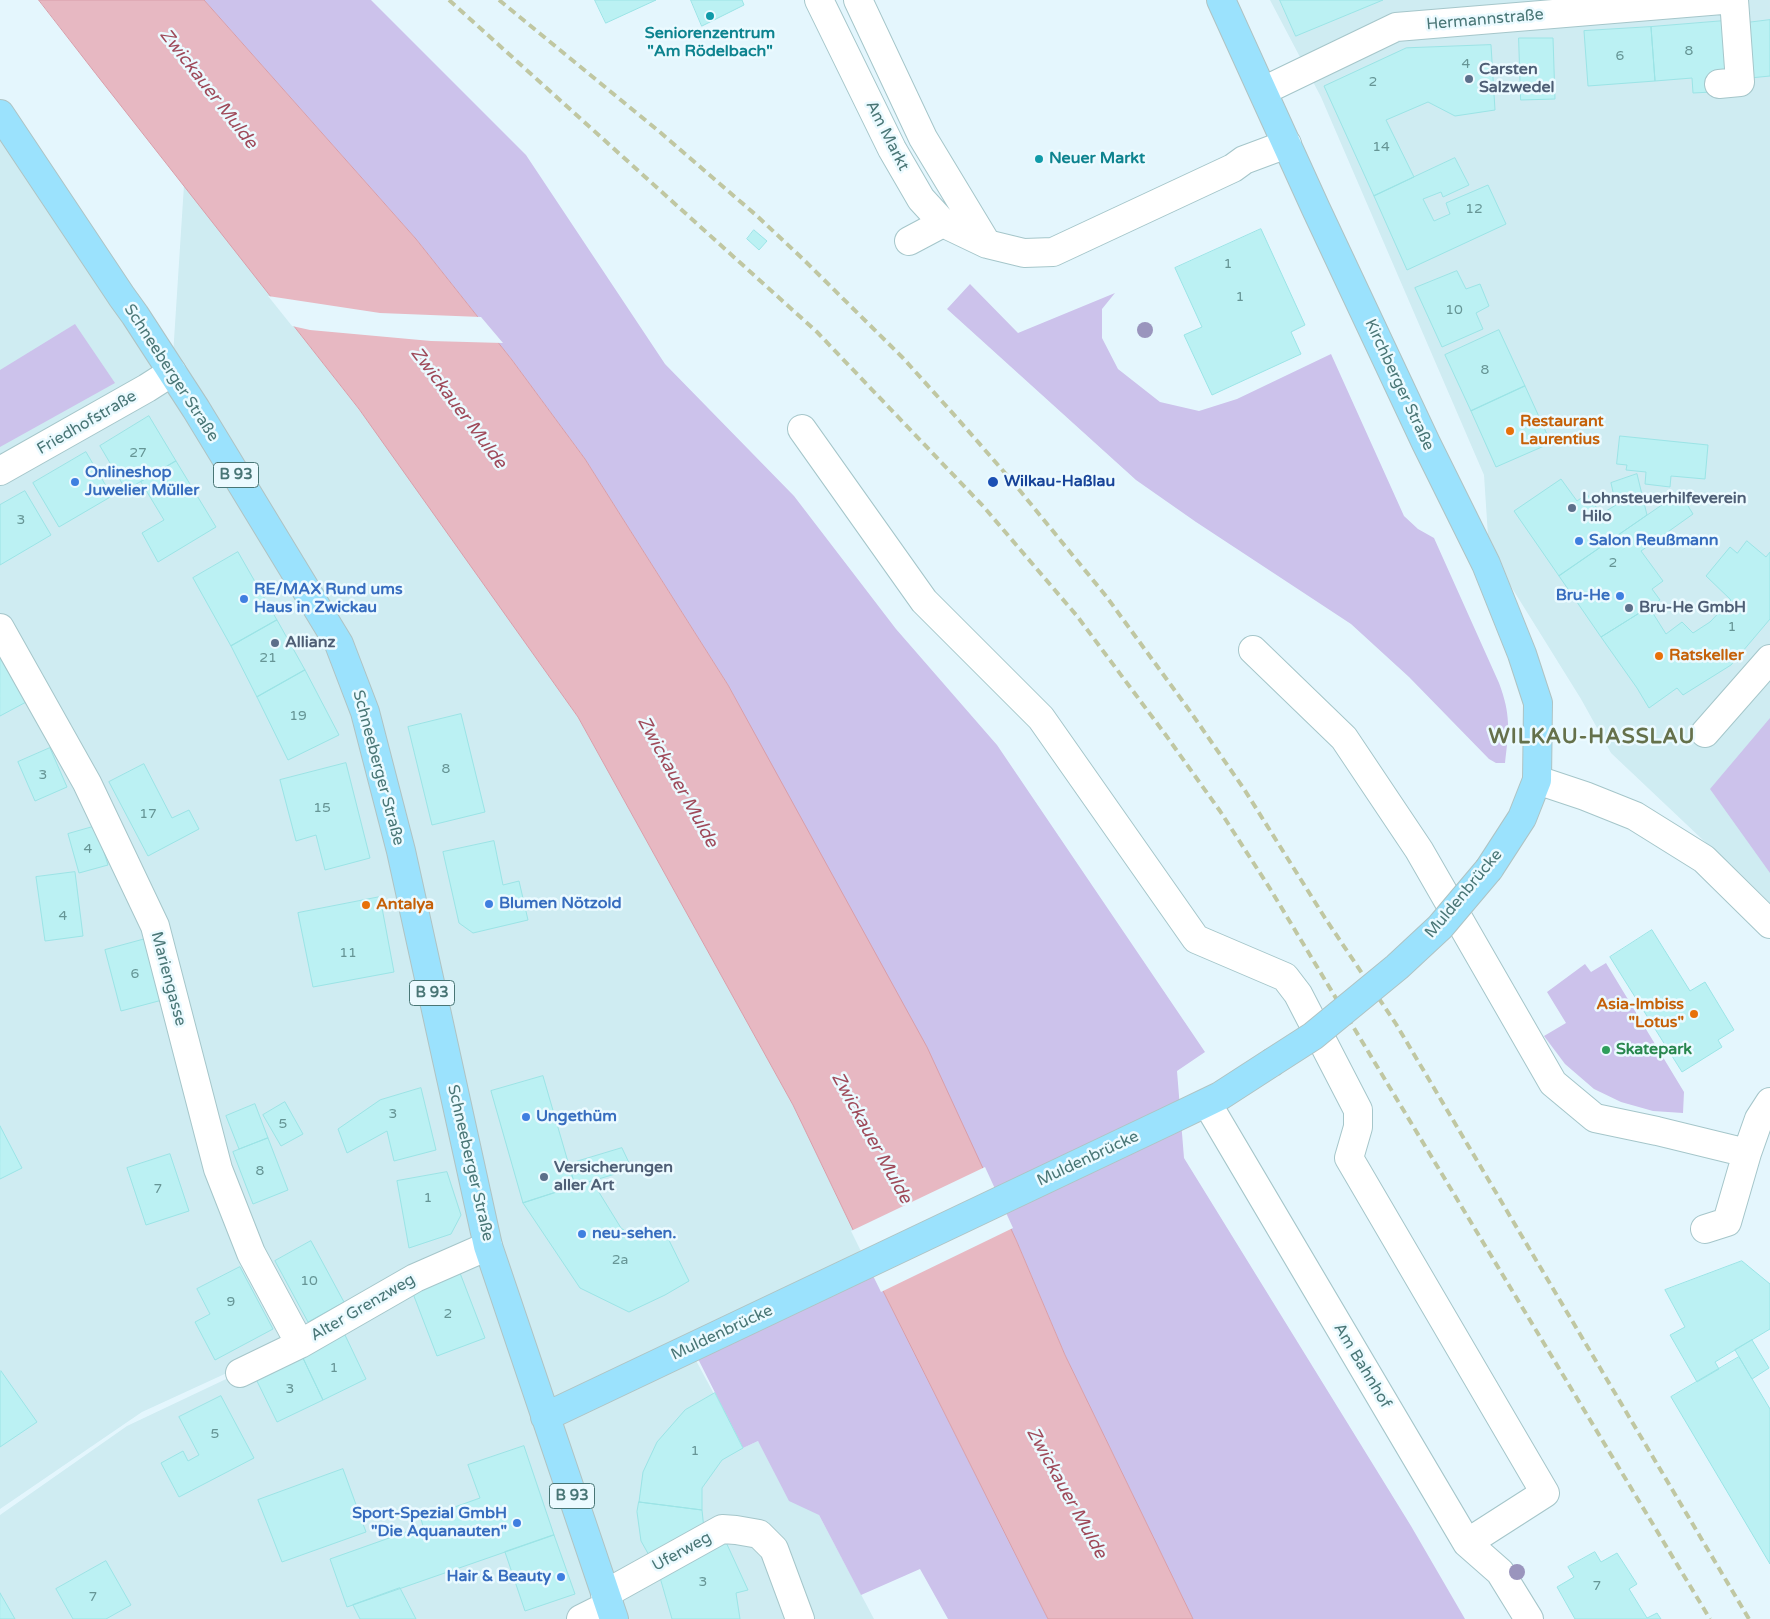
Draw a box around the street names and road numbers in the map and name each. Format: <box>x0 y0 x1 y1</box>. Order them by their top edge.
street label: Hermannstraße <box>1425 5 1545 35</box>
street label: Am Markt <box>861 98 913 174</box>
street label: Schneeberger Straße <box>119 301 223 445</box>
street label: Kirchberger Straße <box>1360 316 1438 454</box>
street label: Friedhofstraße <box>34 387 140 459</box>
road number: B 93 <box>214 462 258 488</box>
street label: Schneeberger Straße <box>348 688 408 848</box>
street label: Muldenbrücke <box>1421 846 1507 942</box>
street label: Mariengasse <box>146 930 190 1028</box>
road number: B 93 <box>410 980 454 1006</box>
street label: Schneeberger Straße <box>443 1083 497 1243</box>
street label: Muldenbrücke <box>1034 1127 1142 1191</box>
street label: Alter Grenzweg <box>307 1270 419 1346</box>
street label: Muldenbrücke <box>668 1301 776 1365</box>
street label: Am Bahnhof <box>1329 1320 1395 1412</box>
road number: B 93 <box>550 1484 594 1508</box>
street label: Uferweg <box>649 1528 715 1576</box>

